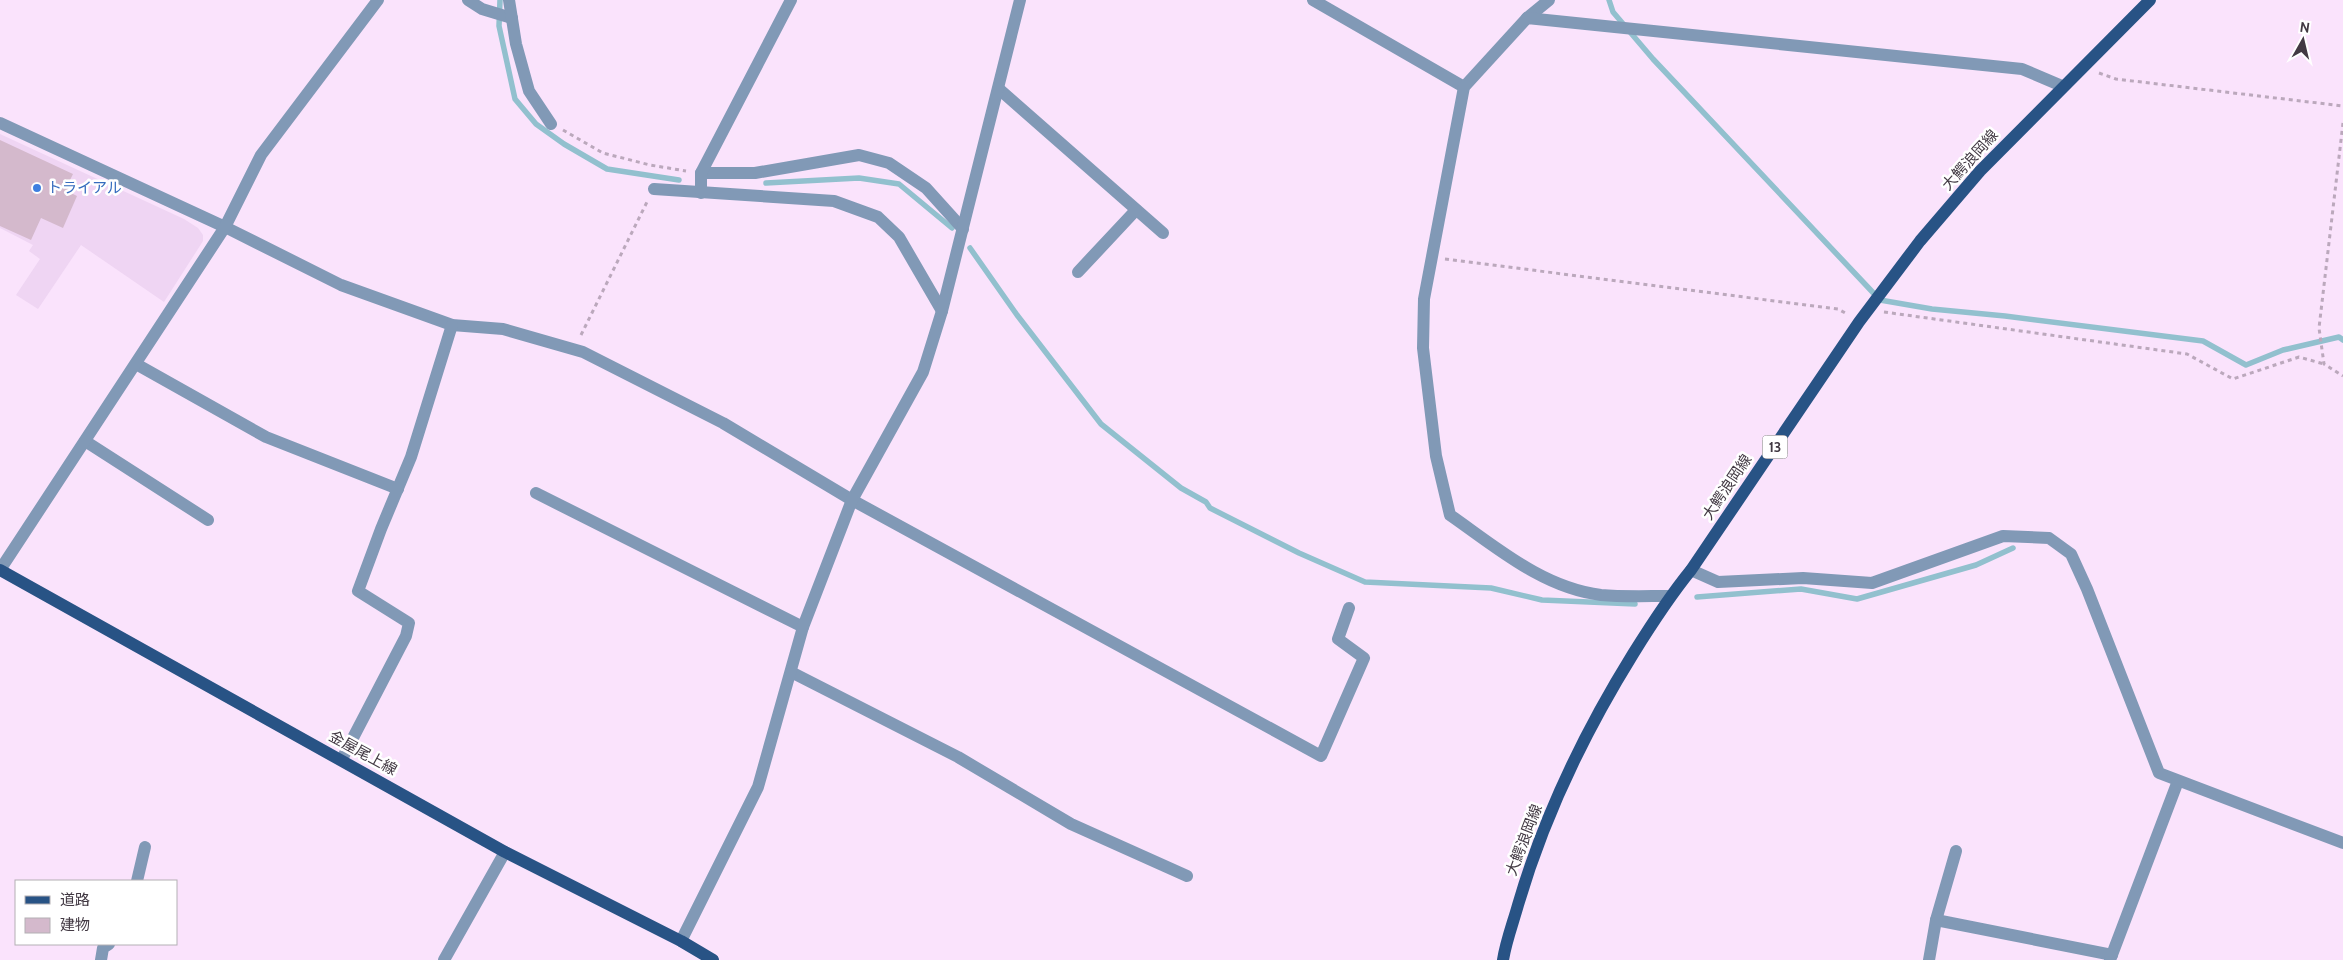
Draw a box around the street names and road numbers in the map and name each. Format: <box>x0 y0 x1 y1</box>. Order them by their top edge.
street label: 大鰐浪岡線 <box>1938 126 2002 194</box>
road number: 13 <box>1762 436 1788 458</box>
street label: 大鰐浪岡線 <box>1699 451 1755 523</box>
street label: 金屋尾上線 <box>326 727 400 779</box>
street label: 大鰐浪岡線 <box>1502 802 1546 878</box>

